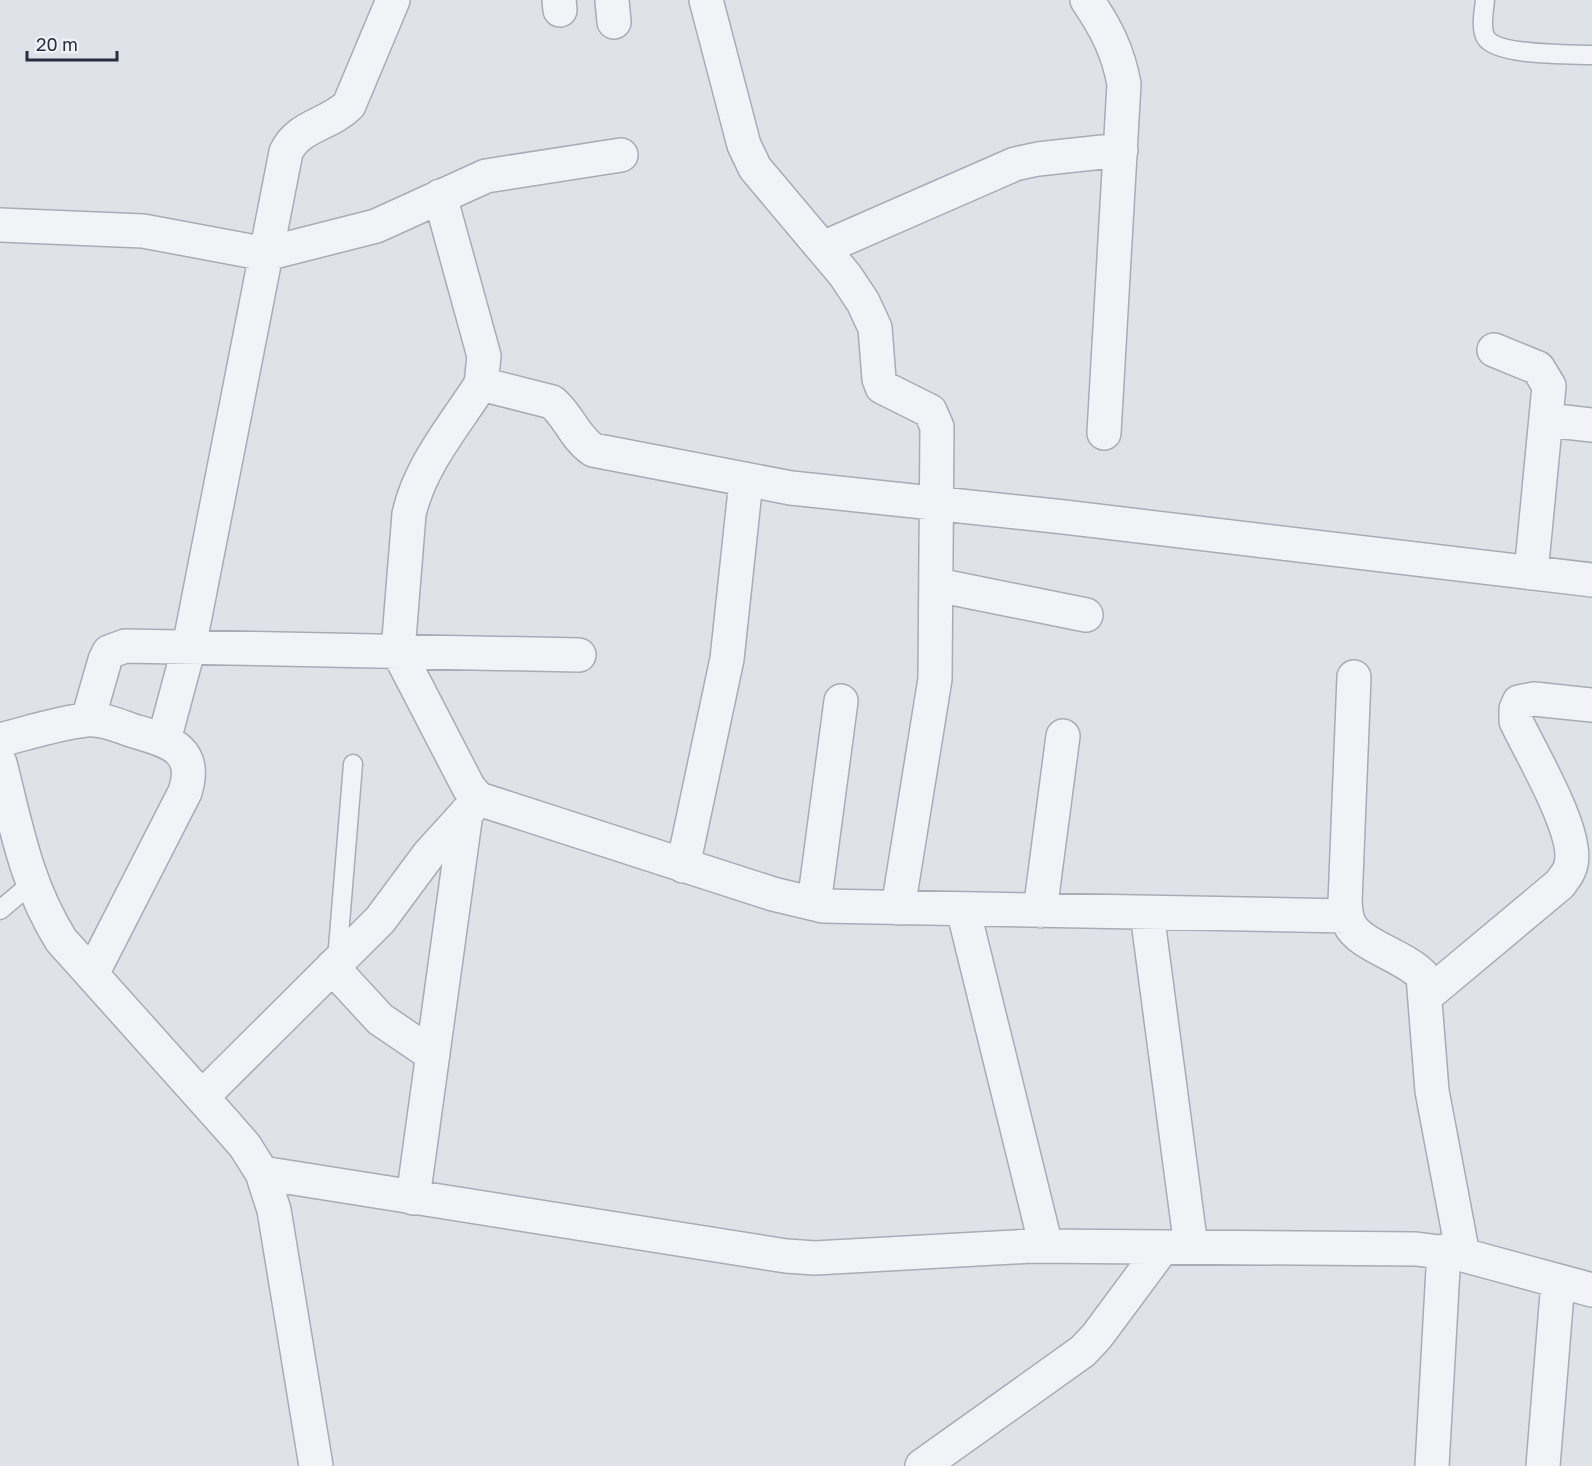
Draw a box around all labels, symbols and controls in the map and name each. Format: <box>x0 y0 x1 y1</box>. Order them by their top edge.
scale bar <box>27 24 117 62</box>
text: 20 m <box>36 33 78 55</box>

